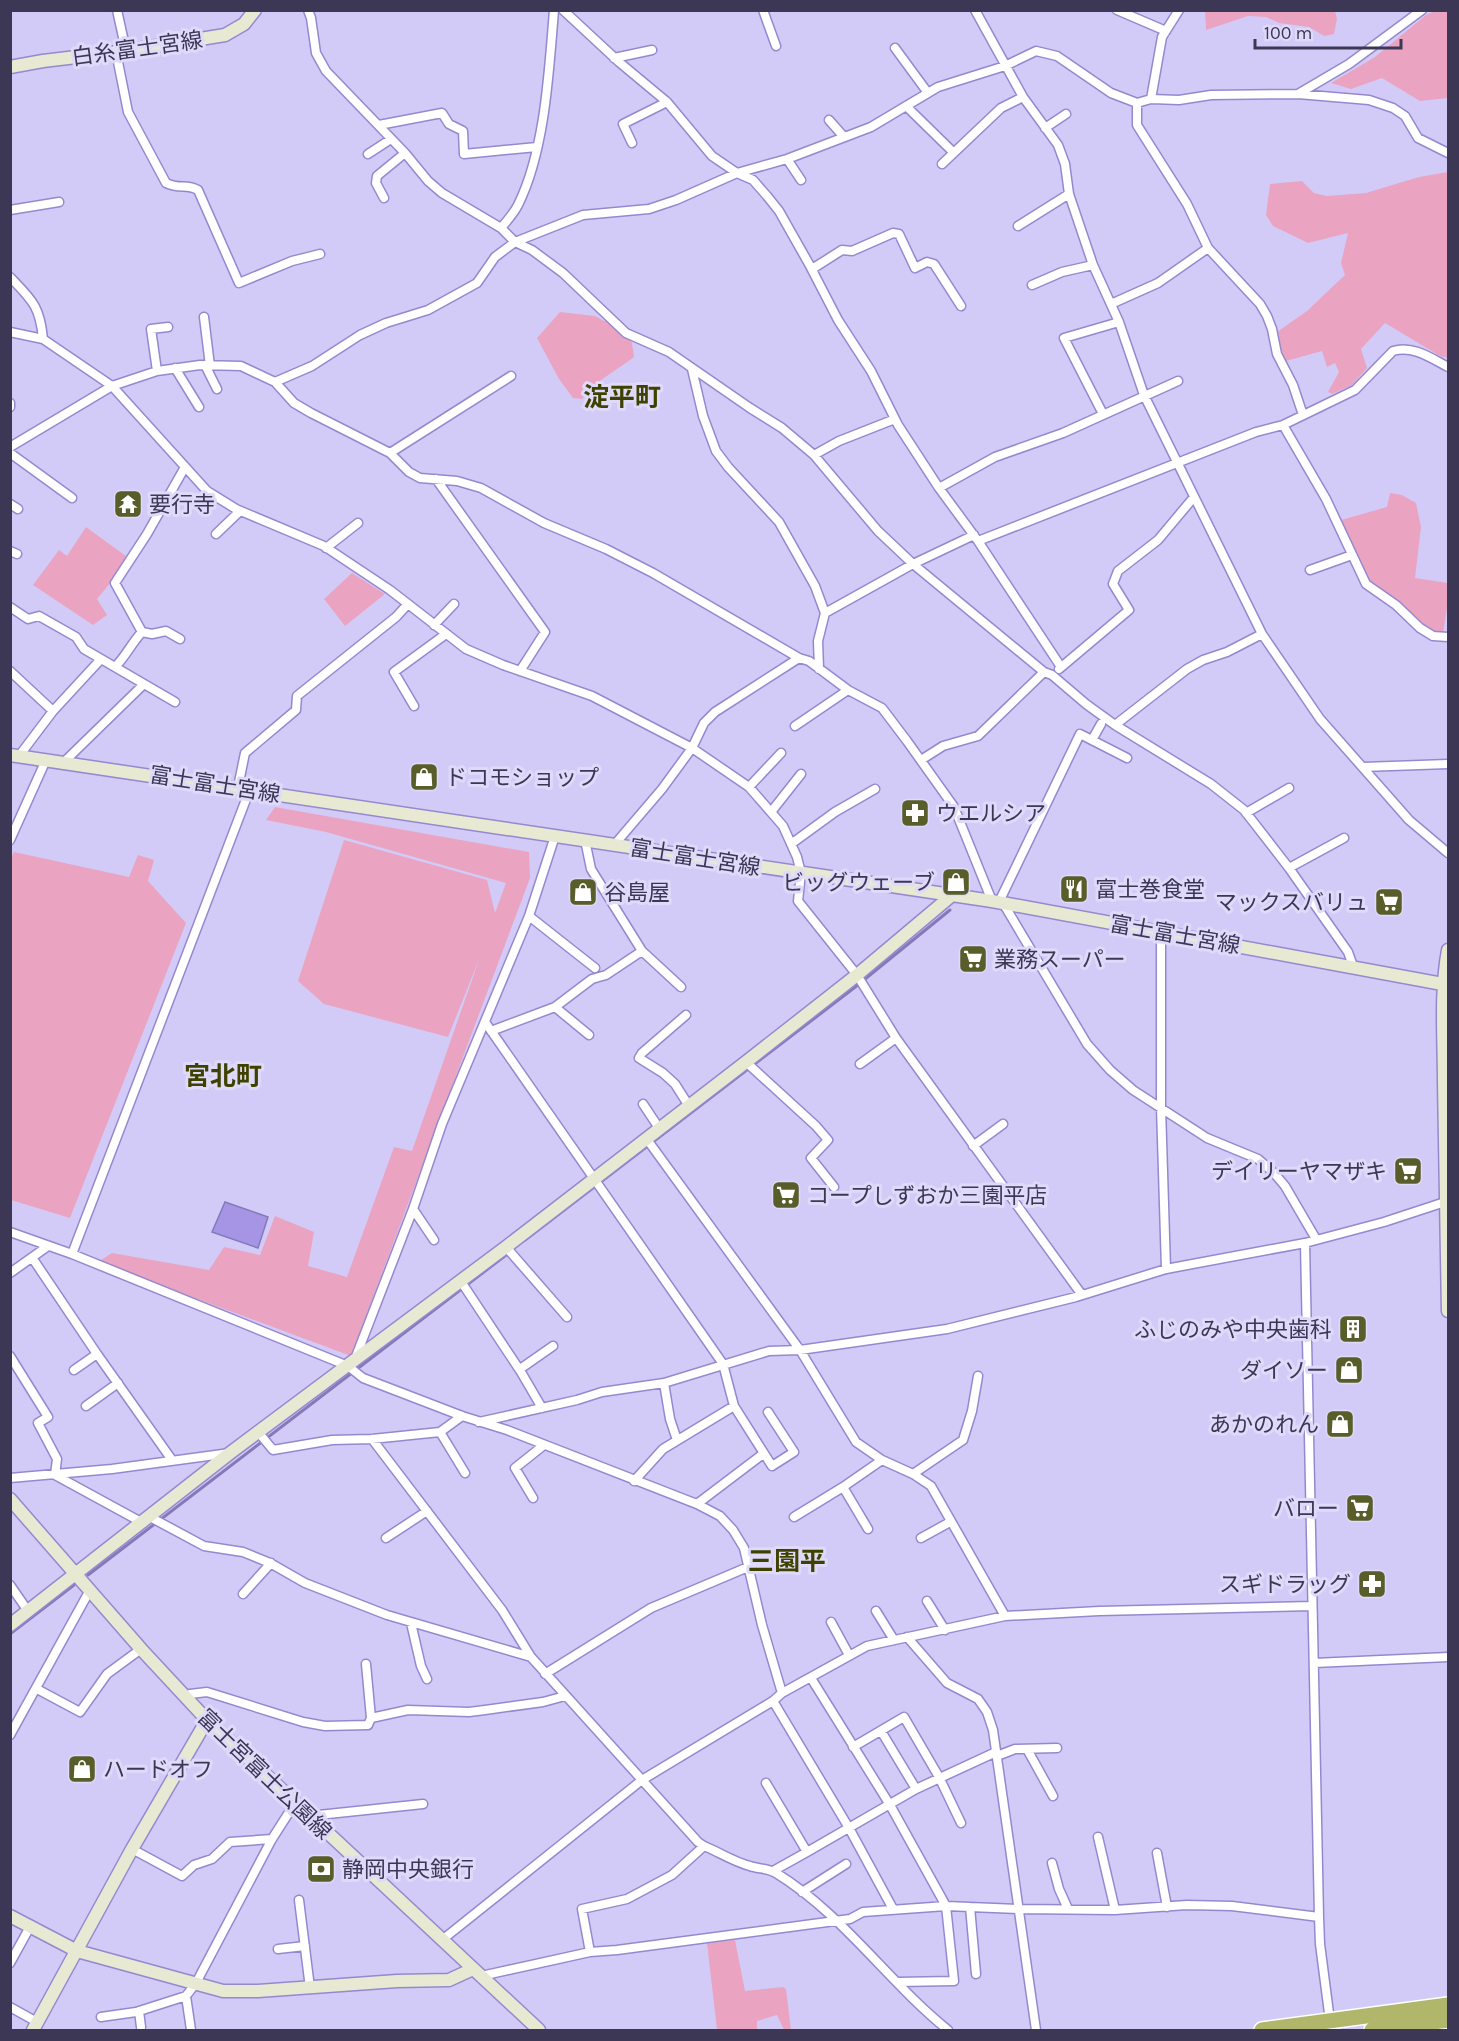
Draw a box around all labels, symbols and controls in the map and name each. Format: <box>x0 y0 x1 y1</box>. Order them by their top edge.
scale bar <box>1255 12 1400 50</box>
text: 100 m <box>1264 22 1312 44</box>
street label: 白糸富士宮線 <box>70 27 204 71</box>
district label: 淀平町 <box>583 382 661 413</box>
temple icon: 要行寺 <box>112 488 144 520</box>
place label: 要行寺 <box>149 492 215 518</box>
shop icon: ドコモショップ <box>408 761 440 793</box>
street label: 富士富士宮線 <box>148 762 282 808</box>
place label: ドコモショップ <box>445 765 599 791</box>
pharmacy icon: ウエルシア <box>899 797 931 829</box>
place label: ウエルシア <box>936 801 1046 827</box>
street label: 富士富士宮線 <box>628 835 762 881</box>
shop icon: ビッグウェーブ <box>940 866 972 898</box>
place label: ビッグウェーブ <box>782 870 935 896</box>
restaurant icon: 富士巻食堂 <box>1058 873 1090 905</box>
shop icon: 谷島屋 <box>567 876 599 908</box>
place label: 富士巻食堂 <box>1095 877 1205 903</box>
place label: 谷島屋 <box>604 880 670 906</box>
supermarket icon: マックスバリュ <box>1373 886 1405 918</box>
place label: マックスバリュ <box>1215 890 1368 916</box>
street label: 富士富士宮線 <box>1108 911 1242 959</box>
supermarket icon: 業務スーパー <box>957 943 989 975</box>
place label: 業務スーパー <box>994 947 1126 973</box>
district label: 宮北町 <box>184 1061 262 1092</box>
supermarket icon: デイリーヤマザキ <box>1392 1155 1424 1187</box>
place label: デイリーヤマザキ <box>1211 1159 1387 1185</box>
supermarket icon: コープしずおか三園平店 <box>770 1179 802 1211</box>
place label: コープしずおか三園平店 <box>807 1183 1047 1209</box>
building icon: ふじのみや中央歯科 <box>1337 1313 1369 1345</box>
place label: ふじのみや中央歯科 <box>1134 1317 1332 1343</box>
shop icon: ダイソー <box>1333 1354 1365 1386</box>
place label: ダイソー <box>1240 1358 1328 1384</box>
shop icon: あかのれん <box>1324 1408 1356 1440</box>
place label: あかのれん <box>1209 1412 1319 1438</box>
supermarket icon: バロー <box>1344 1492 1376 1524</box>
place label: バロー <box>1273 1496 1339 1522</box>
district label: 三園平 <box>748 1546 826 1577</box>
pharmacy icon: スギドラッグ <box>1356 1568 1388 1600</box>
place label: スギドラッグ <box>1219 1572 1351 1598</box>
street label: 富士宮富士公園線 <box>192 1704 337 1845</box>
shop icon: ハードオフ <box>66 1753 98 1785</box>
place label: ハードオフ <box>103 1757 213 1783</box>
bank icon: 静岡中央銀行 <box>305 1853 337 1885</box>
place label: 静岡中央銀行 <box>342 1857 474 1883</box>

